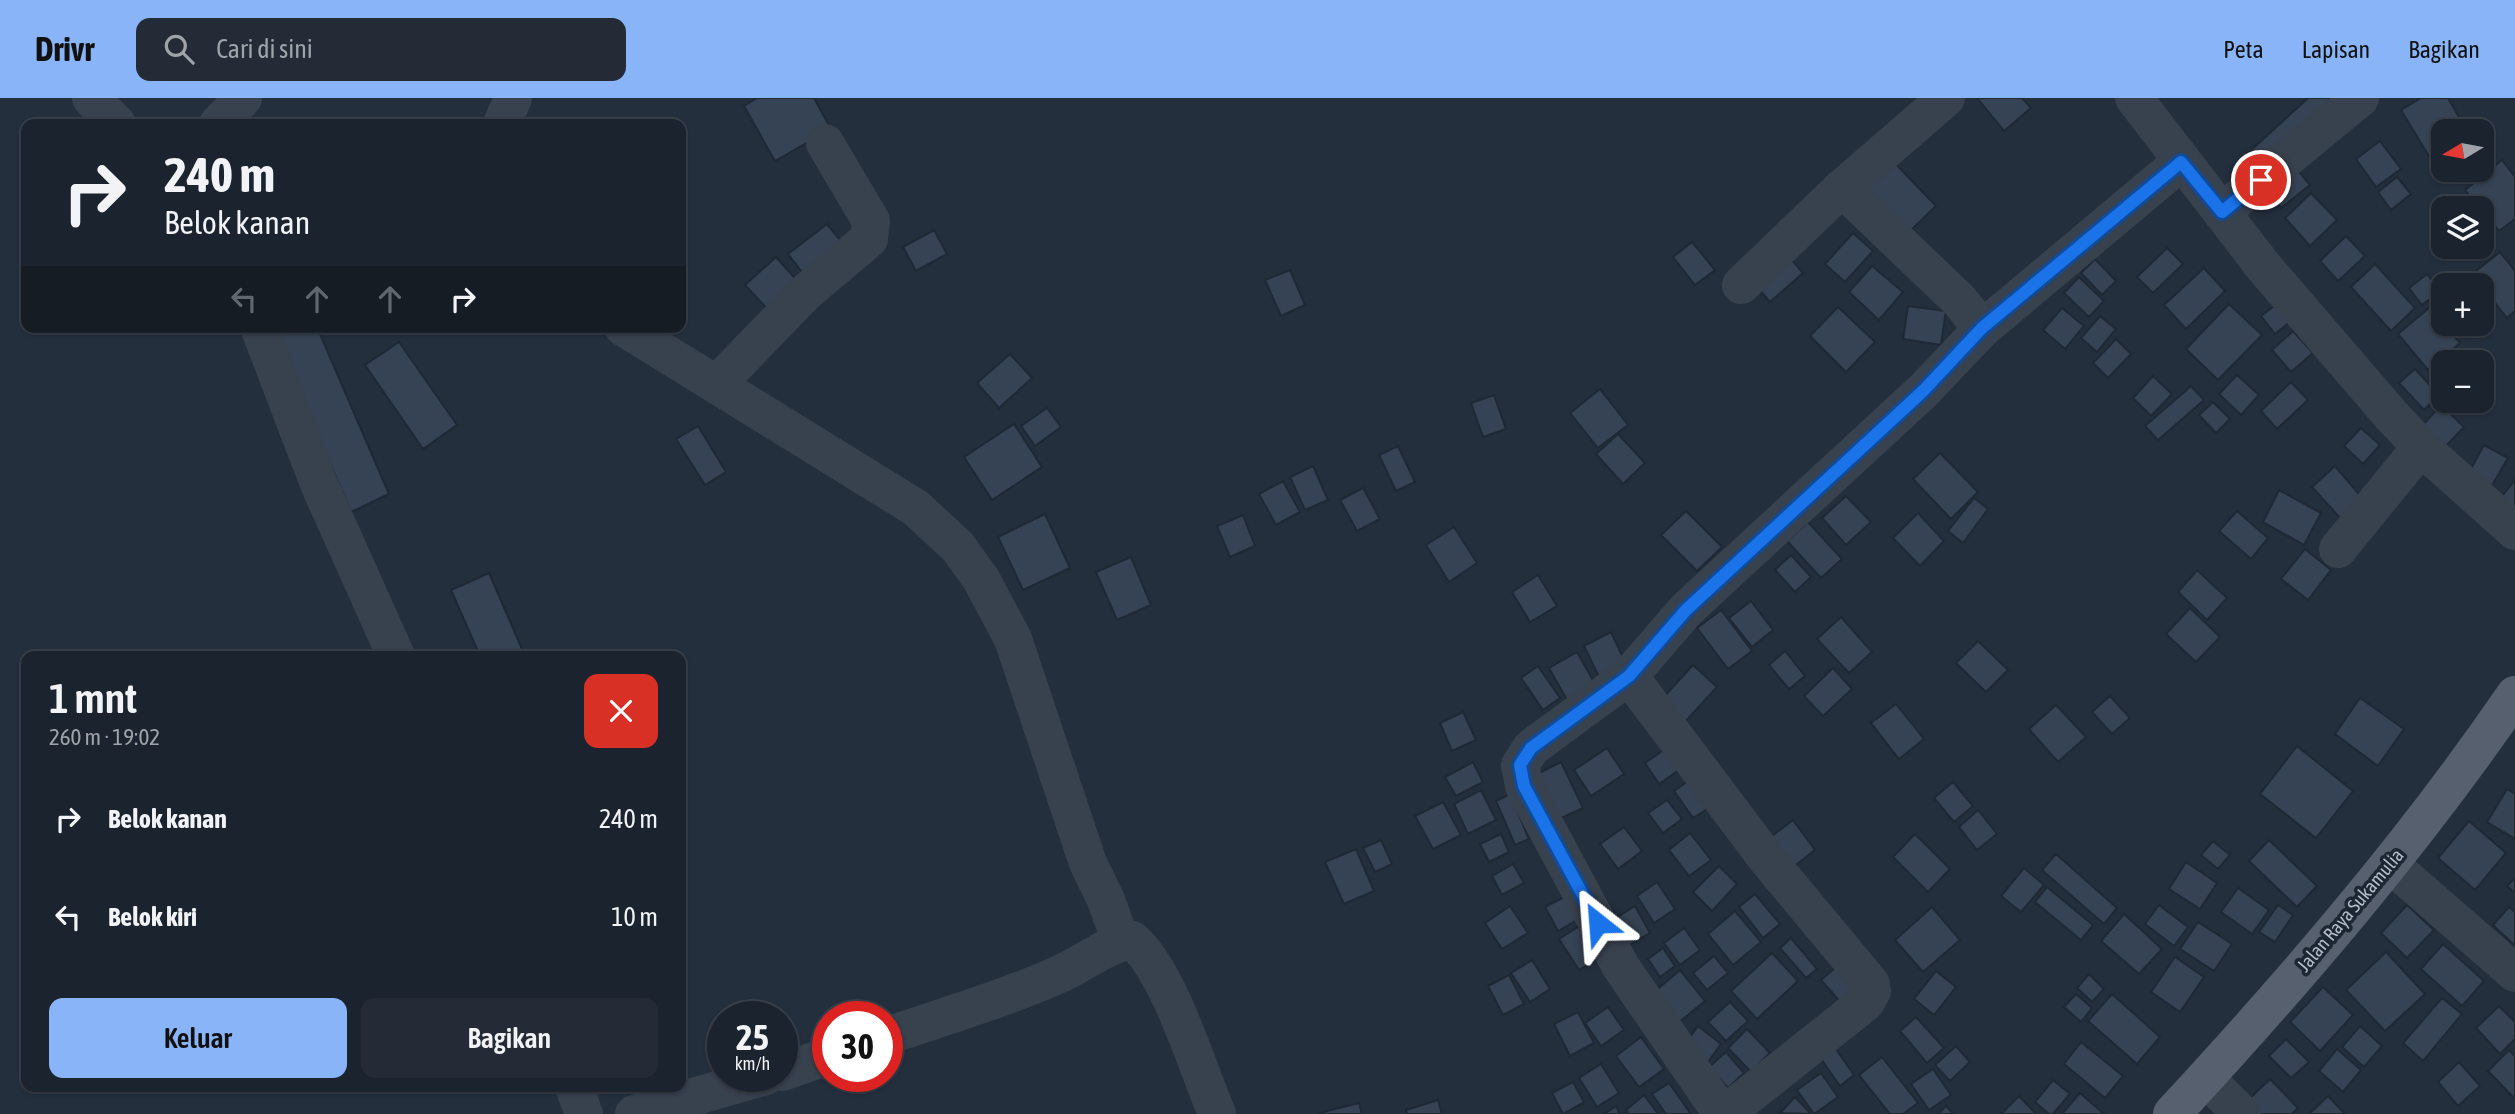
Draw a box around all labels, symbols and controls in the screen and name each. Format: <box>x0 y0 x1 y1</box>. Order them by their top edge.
search box <box>136 18 626 81</box>
text: Drivr <box>35 30 94 68</box>
icon: search <box>160 30 198 68</box>
text: Cari di sini <box>216 34 313 64</box>
text: Peta <box>2223 36 2264 63</box>
text: Lapisan <box>2302 36 2370 63</box>
text: Bagikan <box>2408 36 2480 63</box>
north arrow <box>2431 119 2494 182</box>
map controls <box>2431 119 2494 413</box>
text: 240 m <box>164 146 275 202</box>
icon: right <box>49 147 140 238</box>
pin <box>2231 150 2291 210</box>
icon: arrive <box>2242 161 2280 199</box>
button: layers <box>2431 196 2494 259</box>
text: Belok kanan <box>164 204 310 241</box>
button: + <box>2431 273 2494 336</box>
icon: left <box>225 280 263 318</box>
icon: ahead <box>298 280 336 318</box>
icon: ahead <box>371 280 409 318</box>
icon: right <box>444 280 482 318</box>
button: − <box>2431 350 2494 413</box>
text: 1 mnt <box>49 674 137 722</box>
button: close <box>584 674 658 748</box>
text: 260 m · 19:02 <box>49 724 160 750</box>
icon: right <box>49 800 87 838</box>
text: Belok kanan <box>108 804 227 834</box>
text: 240 m <box>599 804 658 834</box>
street label: Jalan Raya Sukamulia <box>2292 844 2408 976</box>
position arrow <box>1561 886 1635 960</box>
icon: left <box>49 898 87 936</box>
text: Belok kiri <box>108 902 197 932</box>
text: 10 m <box>611 902 658 932</box>
button: Keluar <box>49 998 347 1078</box>
button: Bagikan <box>361 998 658 1078</box>
speed limit sign: 30 <box>812 1001 903 1092</box>
text: 25 <box>736 1017 769 1057</box>
text: km/h <box>735 1053 770 1074</box>

